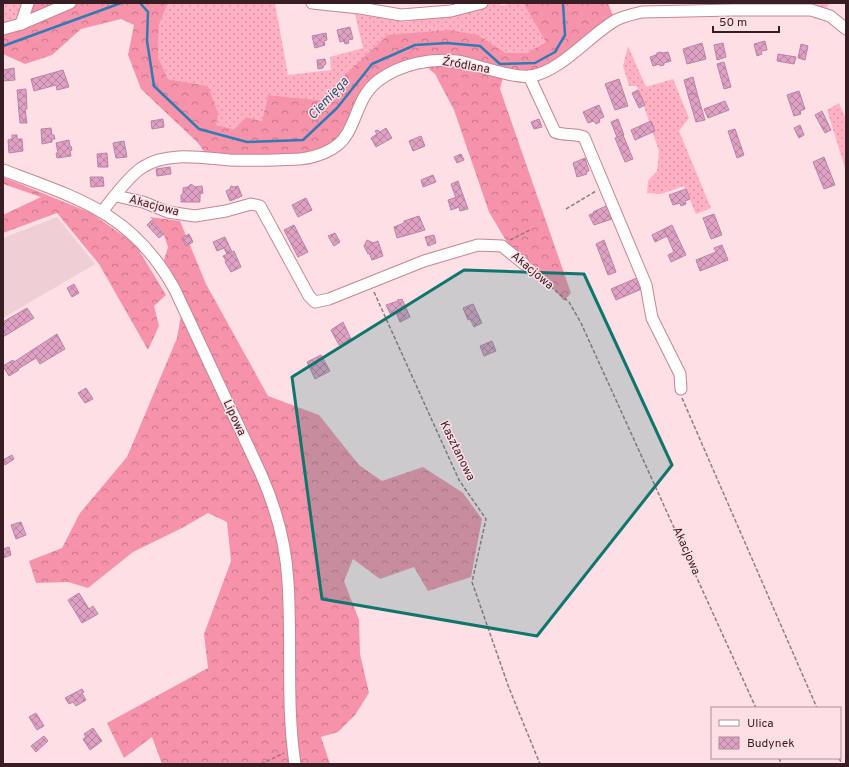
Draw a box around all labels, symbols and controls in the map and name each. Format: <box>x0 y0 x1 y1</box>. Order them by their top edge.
scale bar <box>713 8 779 34</box>
text: 50 m <box>719 15 747 31</box>
street label: Źródlana <box>441 54 491 78</box>
water label: Ciemięga <box>305 74 353 124</box>
street label: Akacjowa <box>127 192 181 220</box>
street label: Akacjowa <box>507 248 557 294</box>
street label: Lipowa <box>219 397 249 439</box>
street label: Kasztanowa <box>436 418 478 484</box>
street label: Akacjowa <box>668 524 704 578</box>
legend <box>711 707 841 759</box>
text: Ulica <box>747 716 774 732</box>
text: Budynek <box>747 736 795 752</box>

